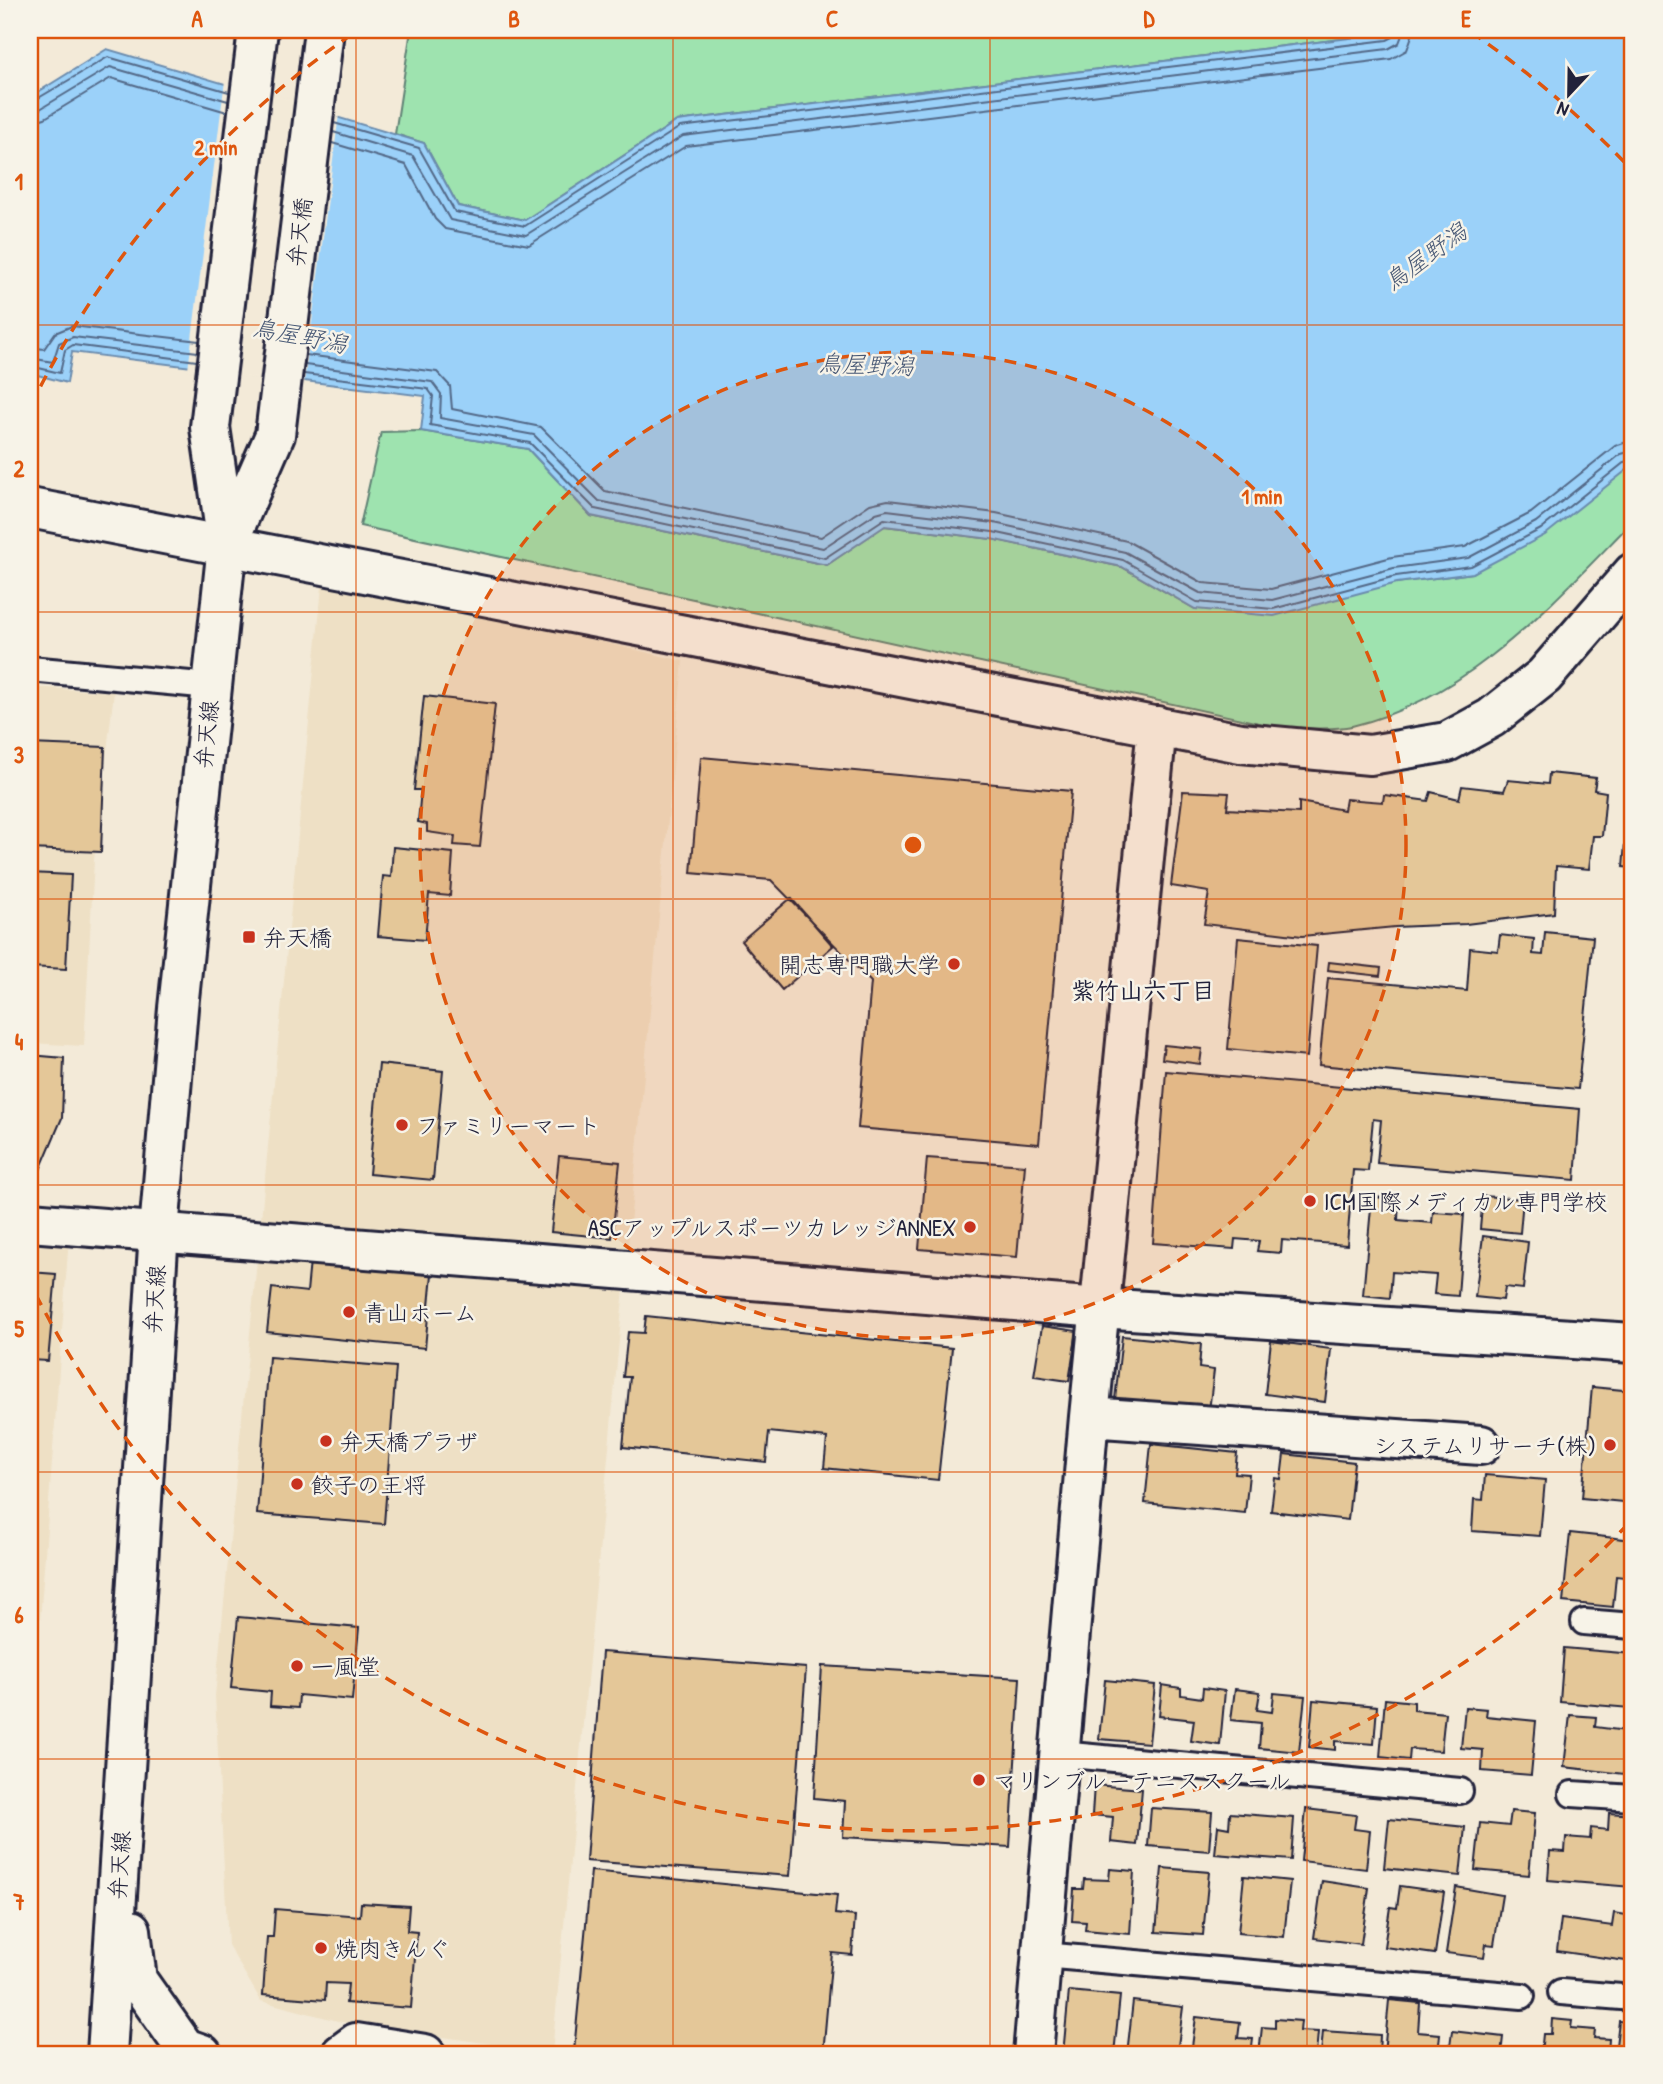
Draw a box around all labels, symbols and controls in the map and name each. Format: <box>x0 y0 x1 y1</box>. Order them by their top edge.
text: A <box>191 3 203 34</box>
text: B <box>508 3 520 34</box>
text: C <box>826 3 838 34</box>
text: D <box>1144 3 1156 34</box>
text: E <box>1461 3 1472 34</box>
north arrow <box>1534 60 1604 130</box>
text: N <box>1553 96 1572 124</box>
text: 2 min <box>194 133 238 162</box>
text: 1 <box>15 166 23 197</box>
street label: 弁天橋 <box>279 196 319 268</box>
water label: 鳥屋野潟 <box>1377 214 1474 297</box>
water label: 鳥屋野潟 <box>250 310 351 360</box>
water label: 鳥屋野潟 <box>817 346 916 382</box>
text: 2 <box>14 453 25 484</box>
text: 1 min <box>1242 482 1282 511</box>
street label: 弁天線 <box>187 698 225 770</box>
text: 3 <box>14 739 24 770</box>
centre of rings <box>901 833 925 857</box>
place label: 弁天橋 <box>263 922 332 953</box>
marker: 弁天橋 <box>241 929 257 945</box>
place label: 開志専門職大学 <box>779 949 940 980</box>
marker: 開志専門職大学 <box>946 956 962 972</box>
district label: 紫竹山六丁目 <box>1071 974 1215 1006</box>
text: 4 <box>15 1026 24 1057</box>
place label: ファミリーマート <box>416 1110 600 1141</box>
marker: ファミリーマート <box>394 1117 410 1133</box>
place label: ICM国際メディカル専門学校 <box>1324 1186 1608 1217</box>
marker: ICM国際メディカル専門学校 <box>1302 1193 1318 1209</box>
place label: ASCアップルスポーツカレッジANNEX <box>588 1212 956 1243</box>
marker: ASCアップルスポーツカレッジANNEX <box>962 1219 978 1235</box>
street label: 弁天線 <box>136 1264 172 1334</box>
place label: 青山ホーム <box>363 1297 477 1328</box>
marker: 青山ホーム <box>341 1304 357 1320</box>
text: 5 <box>14 1313 24 1344</box>
place label: 弁天橋プラザ <box>340 1426 478 1457</box>
place label: システムリサーチ(株) <box>1373 1430 1596 1461</box>
marker: 弁天橋プラザ <box>318 1433 334 1449</box>
marker: システムリサーチ(株) <box>1602 1437 1618 1453</box>
place label: 餃子の王将 <box>311 1469 426 1500</box>
marker: 餃子の王将 <box>289 1476 305 1492</box>
text: 6 <box>14 1599 24 1630</box>
place label: 一風堂 <box>311 1651 380 1682</box>
marker: 一風堂 <box>289 1658 305 1674</box>
place label: マリンブルーテニススクール <box>993 1765 1291 1796</box>
marker: マリンブルーテニススクール <box>971 1772 987 1788</box>
street label: 弁天線 <box>101 1830 137 1900</box>
text: 7 <box>12 1886 25 1917</box>
place label: 焼肉きんぐ <box>335 1933 450 1964</box>
marker: 焼肉きんぐ <box>313 1940 329 1956</box>

